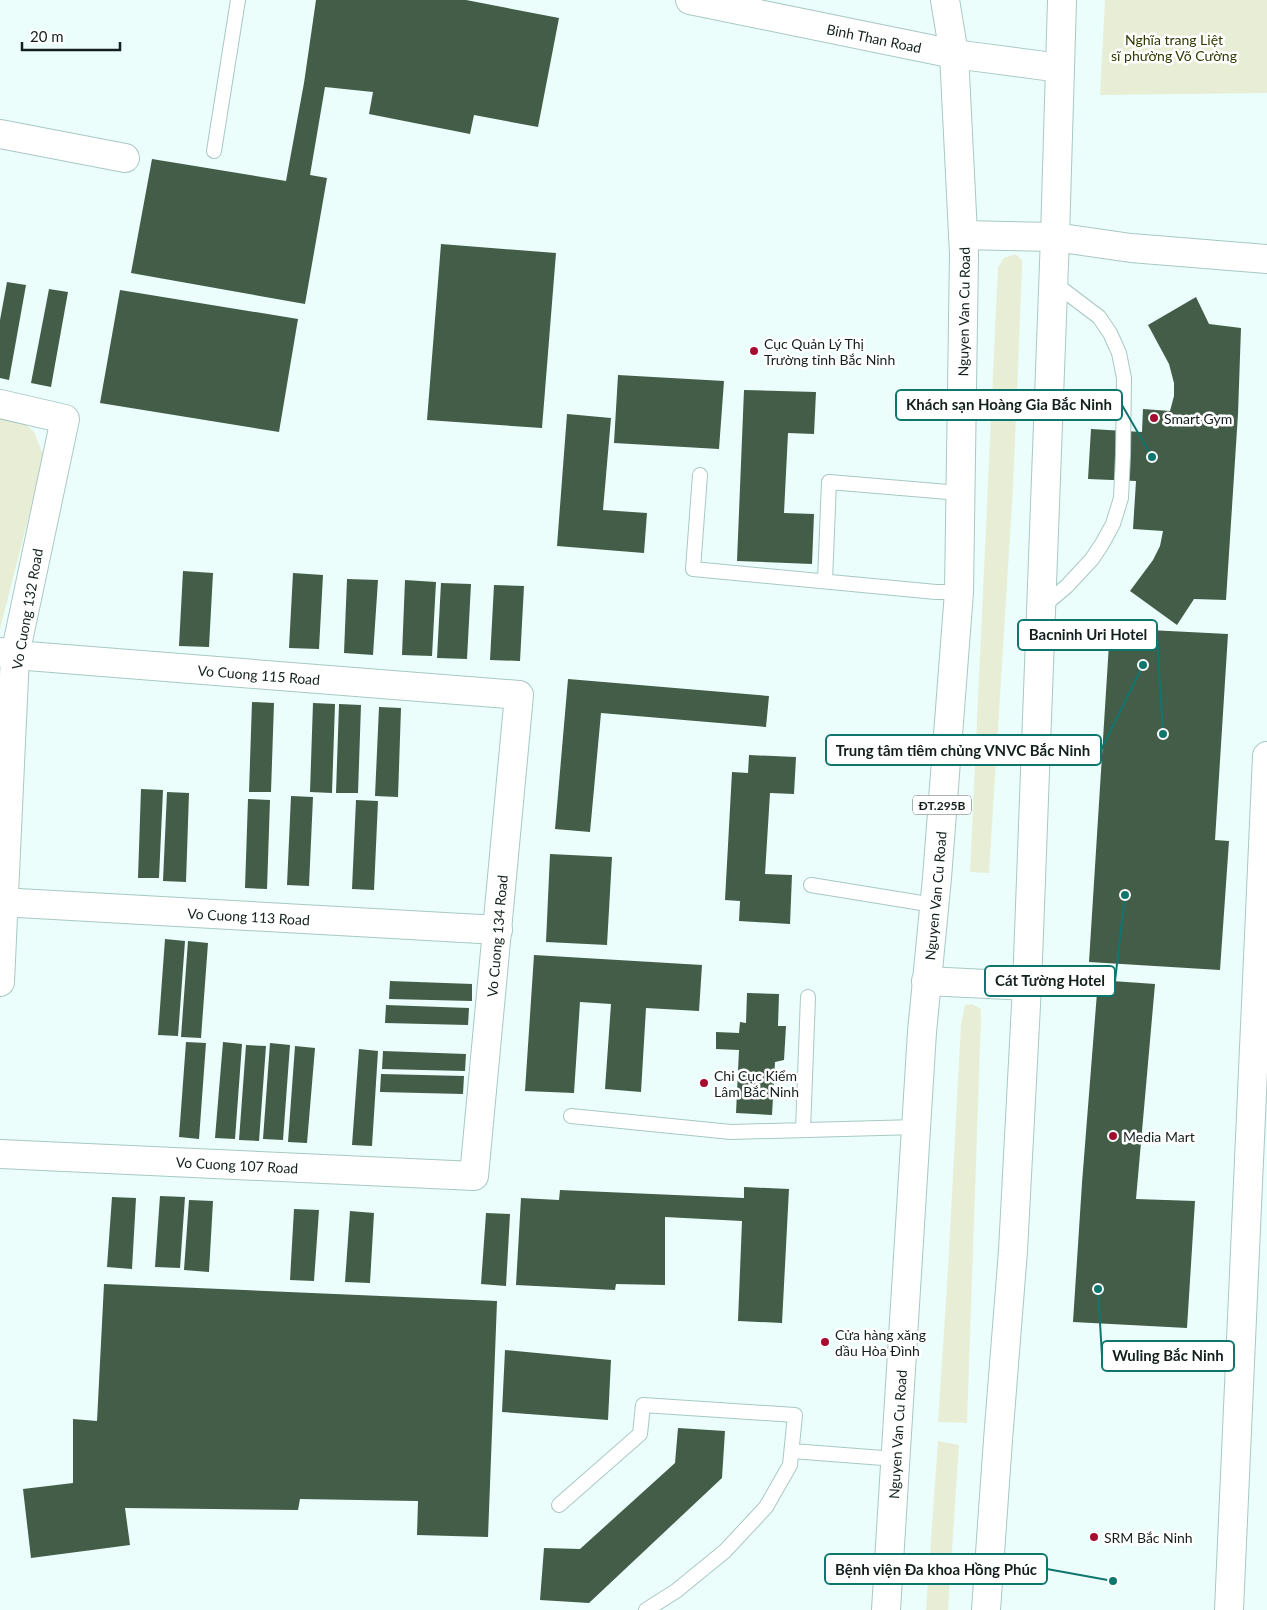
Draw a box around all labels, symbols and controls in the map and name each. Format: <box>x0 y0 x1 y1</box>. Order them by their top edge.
scale bar <box>22 20 120 52</box>
street label: Binh Than Road <box>825 20 923 56</box>
text: 20 m <box>30 27 64 45</box>
park label: Nghĩa trang Liệt sĩ phường Võ Cường <box>1111 31 1237 64</box>
street label: Nguyen Van Cu Road <box>954 247 973 377</box>
place label: Cục Quản Lý Thị Trường tỉnh Bắc Ninh <box>764 335 895 368</box>
marker: Cục Quản Lý Thị Trường tỉnh Bắc Ninh <box>748 345 760 357</box>
callout: Khách sạn Hoàng Gia Bắc Ninh <box>896 390 1122 420</box>
text: Khách sạn Hoàng Gia Bắc Ninh <box>906 395 1112 413</box>
place label: Smart Gym <box>1164 410 1232 427</box>
marker: Smart Gym <box>1148 412 1160 424</box>
street label: Vo Cuong 132 Road <box>8 547 46 671</box>
callout: Bacninh Uri Hotel <box>1018 620 1157 650</box>
text: Bacninh Uri Hotel <box>1029 625 1147 643</box>
street label: Vo Cuong 115 Road <box>197 661 321 688</box>
callout: Trung tâm tiêm chủng VNVC Bắc Ninh <box>826 735 1101 765</box>
text: Trung tâm tiêm chủng VNVC Bắc Ninh <box>836 741 1090 759</box>
road number: ĐT.295B <box>913 796 971 814</box>
street label: Nguyen Van Cu Road <box>921 831 949 961</box>
street label: Vo Cuong 134 Road <box>483 874 511 998</box>
street label: Vo Cuong 113 Road <box>187 904 310 928</box>
callout: Cát Tường Hotel <box>985 966 1115 996</box>
text: Cát Tường Hotel <box>995 971 1105 989</box>
place label: Chi Cục Kiểm Lâm Bắc Ninh <box>714 1067 799 1100</box>
marker: Chi Cục Kiểm Lâm Bắc Ninh <box>698 1077 710 1089</box>
place label: Media Mart <box>1123 1128 1195 1145</box>
marker: Media Mart <box>1107 1130 1119 1142</box>
street label: Vo Cuong 107 Road <box>175 1153 299 1177</box>
place label: Cửa hàng xăng dầu Hòa Đình <box>835 1326 926 1359</box>
marker: Cửa hàng xăng dầu Hòa Đình <box>819 1336 831 1348</box>
callout: Wuling Bắc Ninh <box>1102 1341 1234 1371</box>
text: Wuling Bắc Ninh <box>1112 1346 1224 1364</box>
street label: Nguyen Van Cu Road <box>884 1369 909 1499</box>
place label: SRM Bắc Ninh <box>1104 1529 1193 1546</box>
marker: SRM Bắc Ninh <box>1088 1531 1100 1543</box>
callout: Bệnh viện Đa khoa Hồng Phúc <box>825 1554 1047 1584</box>
text: Bệnh viện Đa khoa Hồng Phúc <box>835 1560 1037 1578</box>

